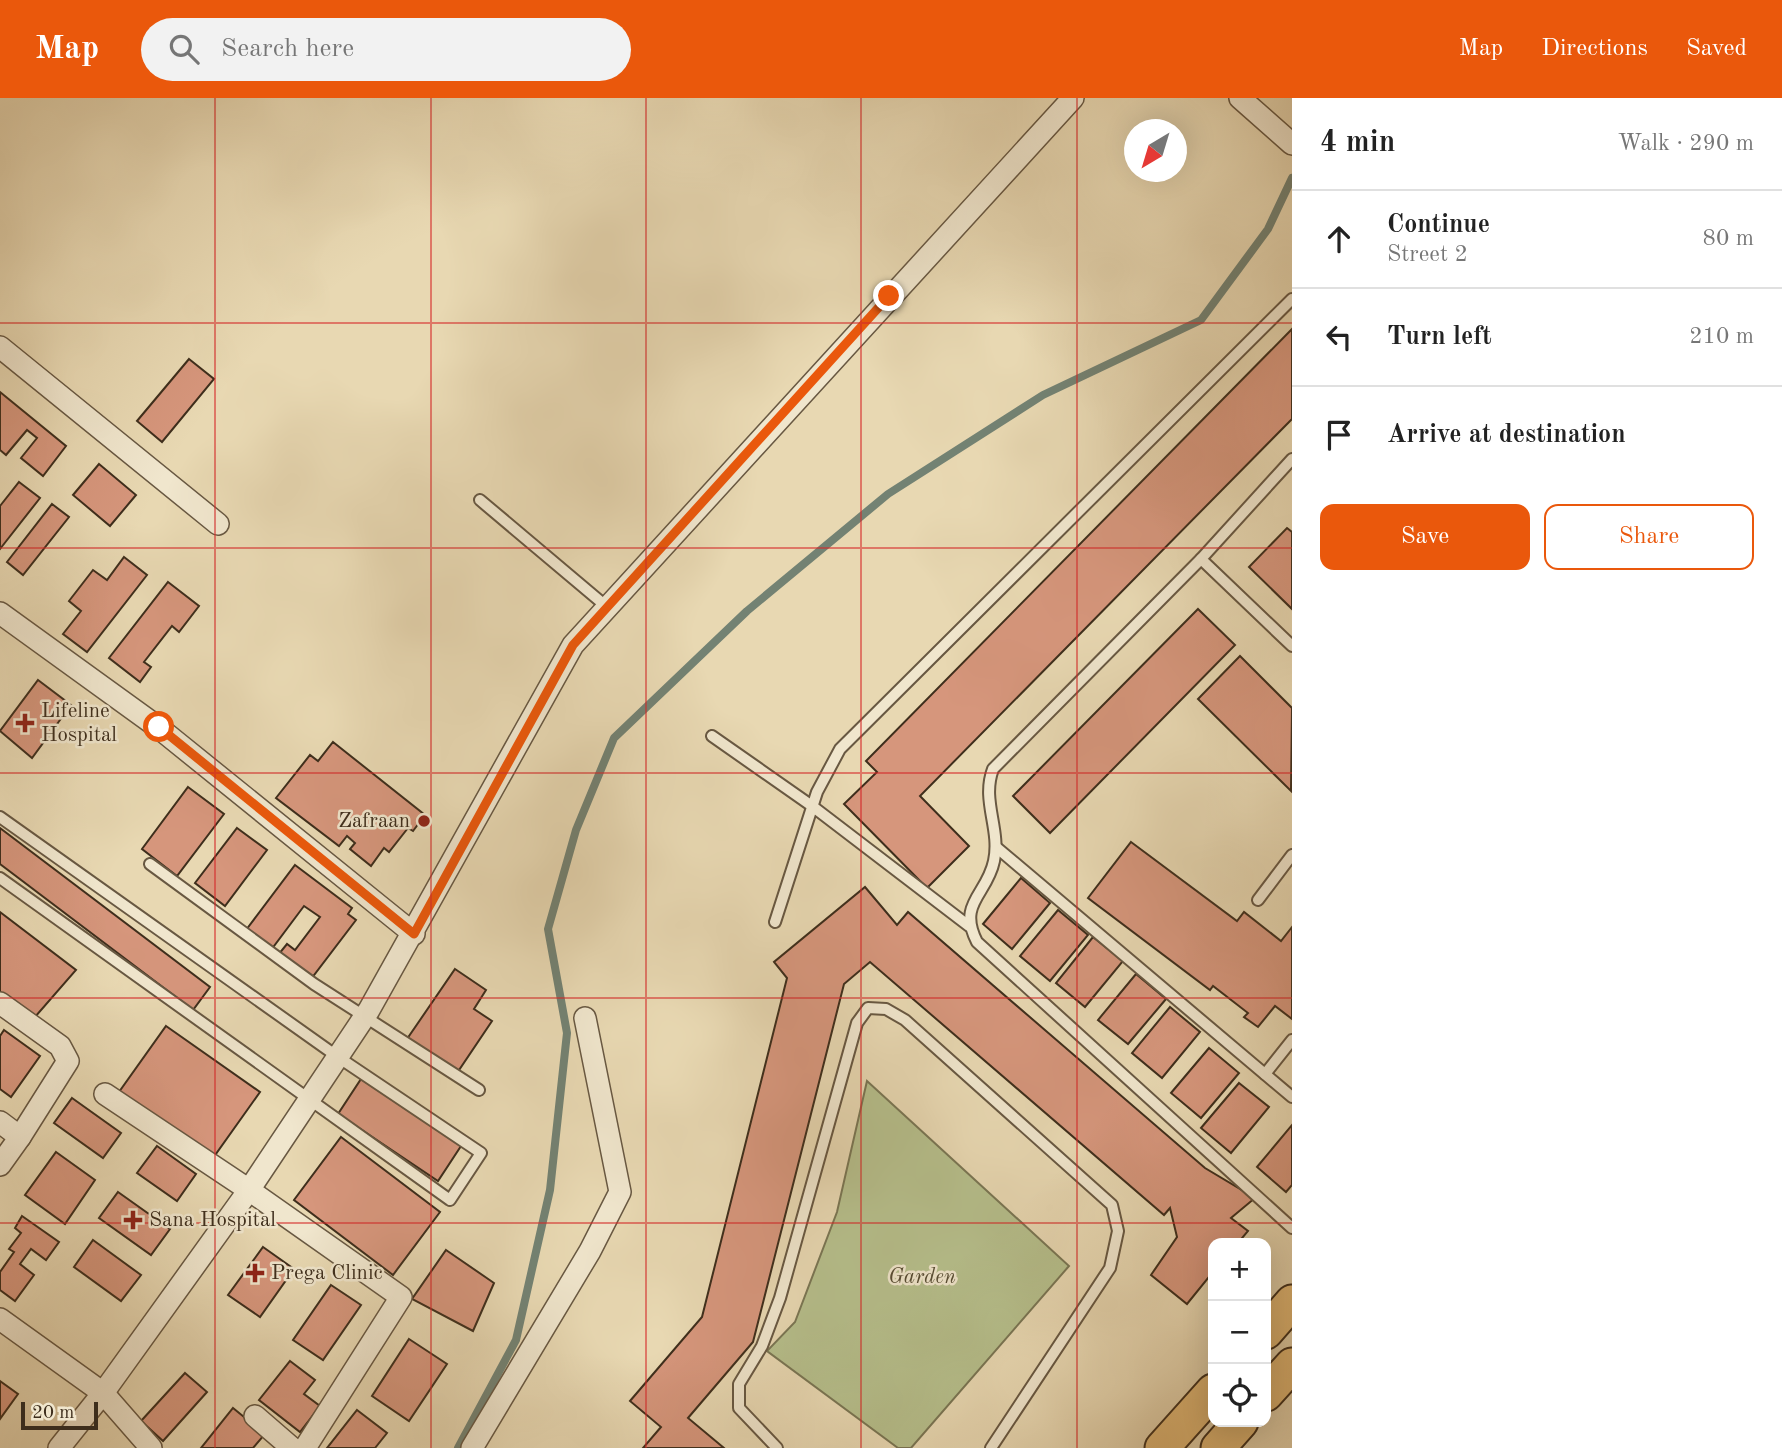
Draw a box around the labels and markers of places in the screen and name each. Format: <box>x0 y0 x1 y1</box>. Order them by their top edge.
place label: Lifeline Hospital <box>41 701 117 746</box>
marker: Lifeline Hospital <box>15 713 35 733</box>
place label: Zafraan <box>338 811 410 832</box>
marker: Zafraan <box>416 813 432 829</box>
marker: Sana Hospital <box>123 1210 143 1230</box>
place label: Sana Hospital <box>149 1210 276 1231</box>
marker: Prega Clinic <box>245 1263 265 1283</box>
place label: Prega Clinic <box>271 1263 383 1284</box>

